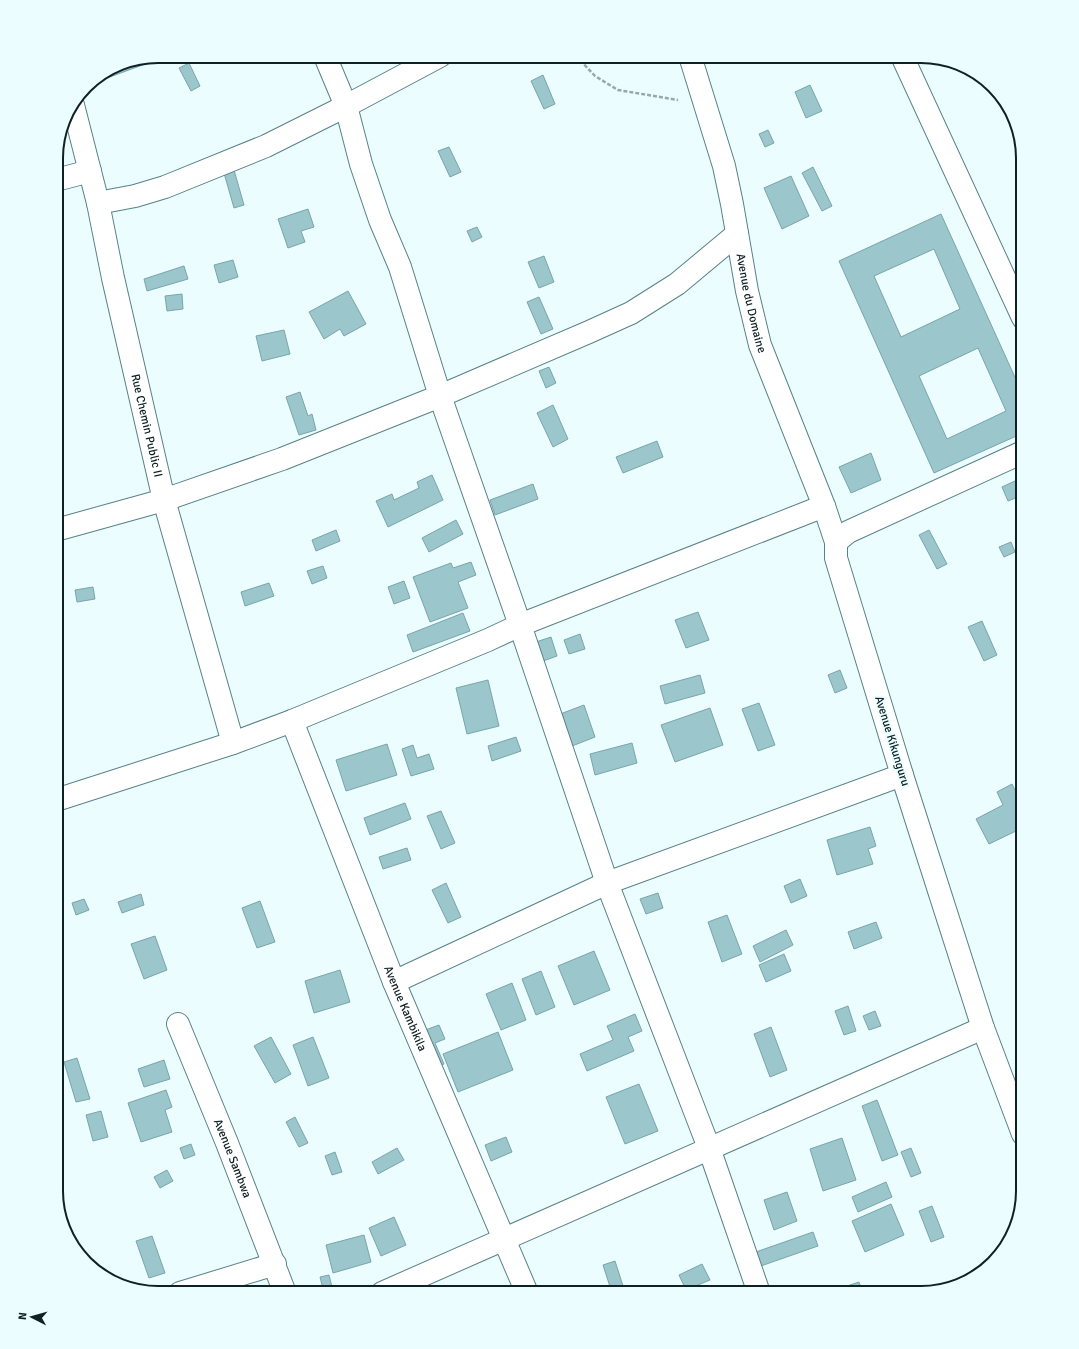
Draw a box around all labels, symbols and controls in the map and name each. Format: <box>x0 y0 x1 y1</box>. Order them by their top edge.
street label: Avenue du Domaine <box>733 252 770 355</box>
street label: Rue Chemin Public II <box>128 372 166 479</box>
street label: Avenue Kikunguru <box>871 694 913 788</box>
street label: Avenue Kambikila <box>381 963 430 1053</box>
street label: Avenue Sambwa <box>210 1117 255 1200</box>
north arrow <box>12 1297 52 1337</box>
text: N <box>16 1312 29 1320</box>

